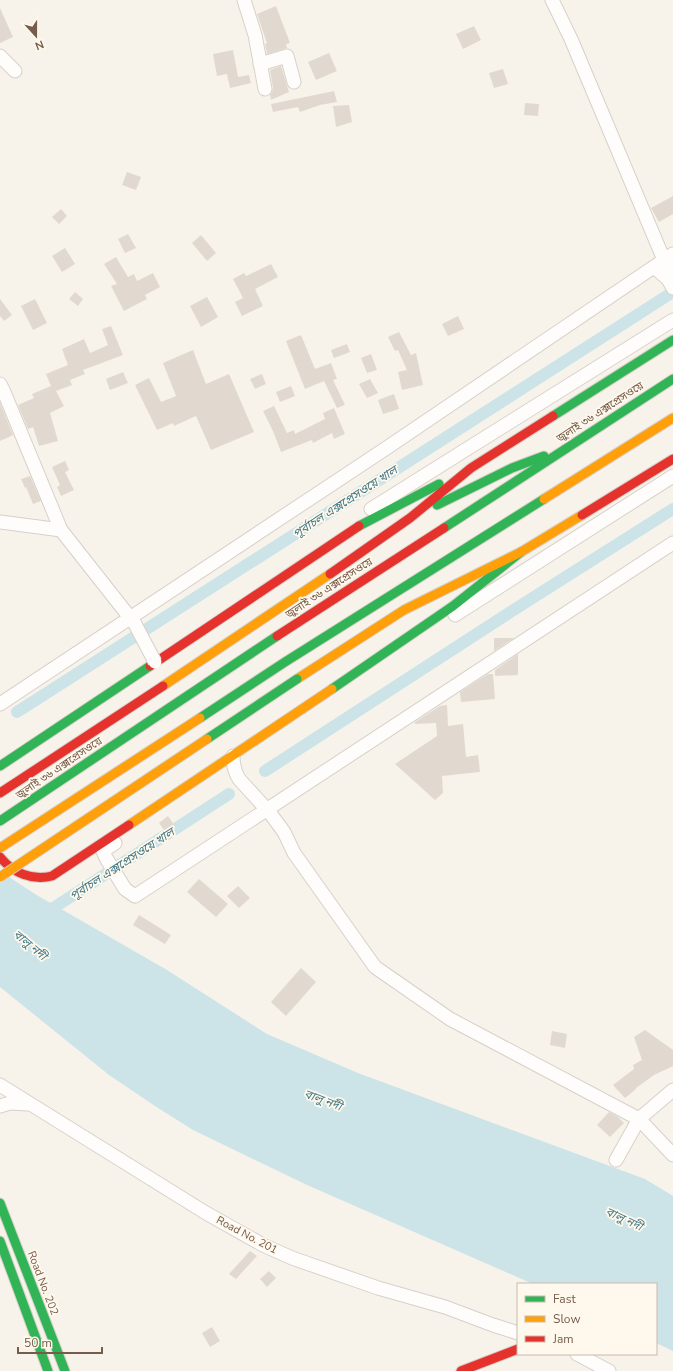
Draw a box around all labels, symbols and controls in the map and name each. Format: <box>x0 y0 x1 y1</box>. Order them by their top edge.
north arrow <box>16 16 56 56</box>
text: N <box>33 36 46 53</box>
street label: জুলাই ৩৬ এক্সপ্রেসওয়ে <box>553 378 647 446</box>
water label: পূর্বাচল এক্সপ্রেসওয়ে খাল <box>290 461 402 542</box>
street label: জুলাই ৩৬ এক্সপ্রেসওয়ে <box>282 554 376 622</box>
street label: জুলাই ৩৬ এক্সপ্রেসওয়ে <box>12 733 105 803</box>
water label: পূর্বাচল এক্সপ্রেসওয়ে খাল <box>67 823 179 904</box>
water label: বালু নদী <box>10 926 52 966</box>
water label: বালু নদী <box>302 1086 347 1115</box>
water label: বালু নদী <box>603 1203 648 1236</box>
street label: Road No. 201 <box>214 1213 280 1257</box>
street label: Road No. 202 <box>24 1249 62 1317</box>
legend <box>517 1283 657 1355</box>
text: Fast <box>553 1291 576 1307</box>
text: Slow <box>553 1311 581 1327</box>
scale bar <box>18 1329 102 1355</box>
text: Jam <box>552 1331 574 1347</box>
text: 50 m <box>24 1335 52 1351</box>

